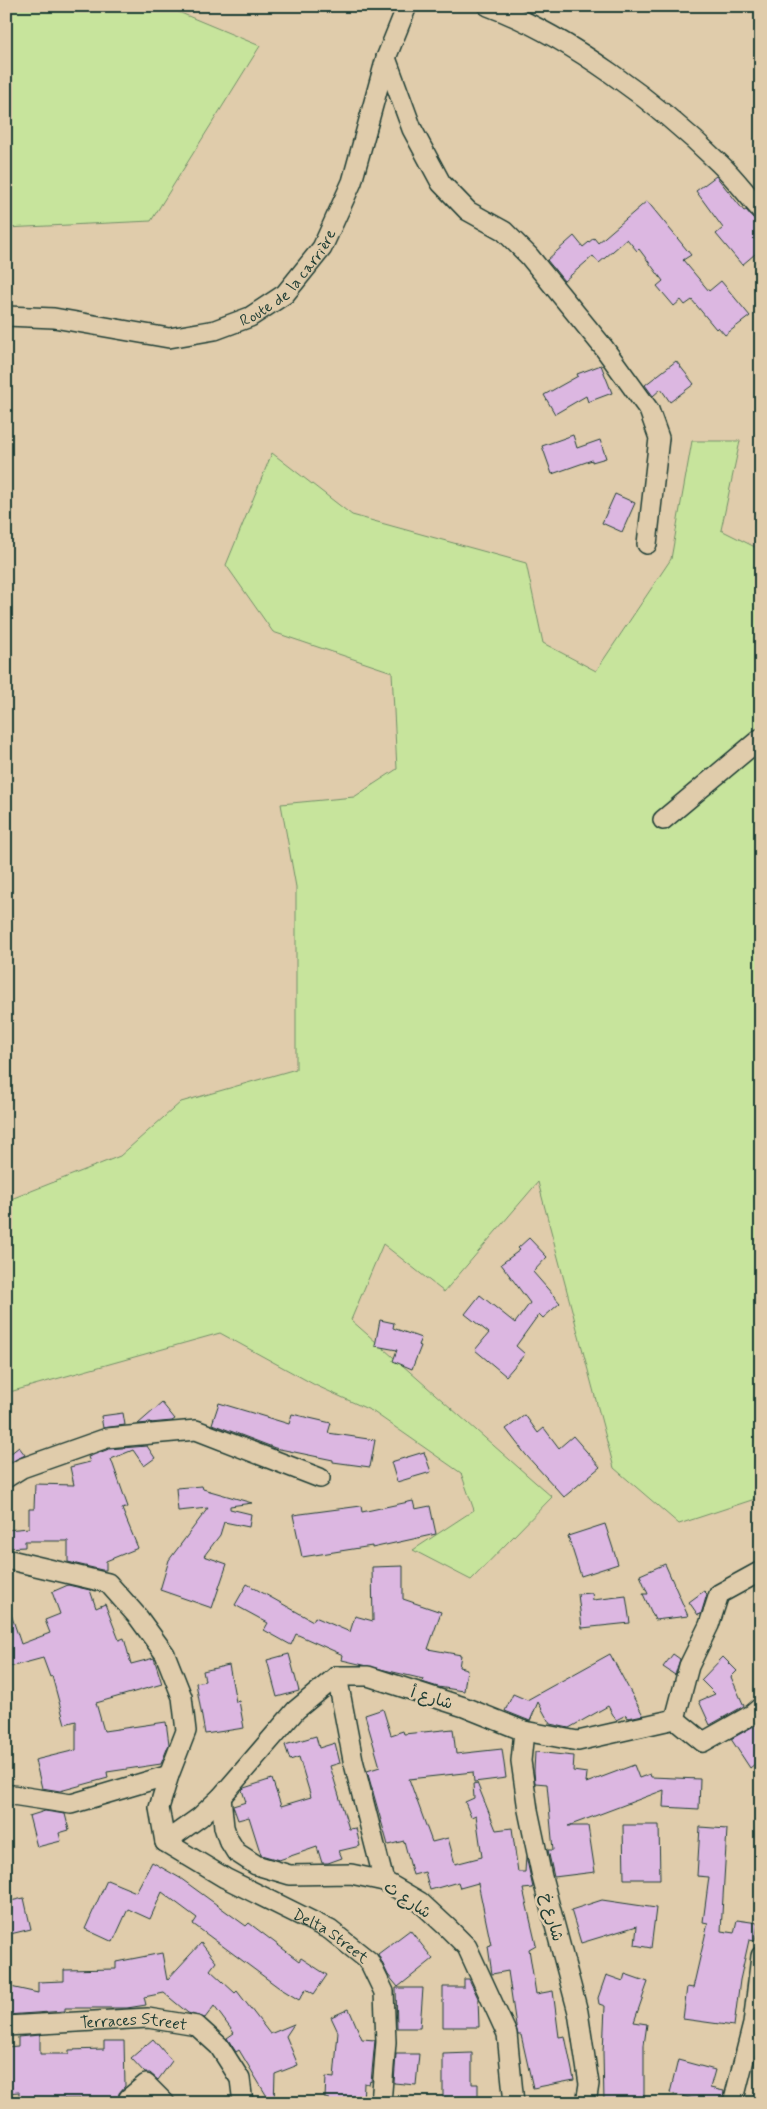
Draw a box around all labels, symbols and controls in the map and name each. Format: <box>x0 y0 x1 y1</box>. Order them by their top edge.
street label: Route de la carrière <box>237 226 341 332</box>
street label: شارع أ <box>408 1682 455 1715</box>
street label: شارع ث <box>379 1877 435 1924</box>
street label: شارع خ <box>535 1891 568 1944</box>
street label: Delta Street <box>289 1904 373 1969</box>
street label: Terraces Street <box>79 2009 189 2036</box>

